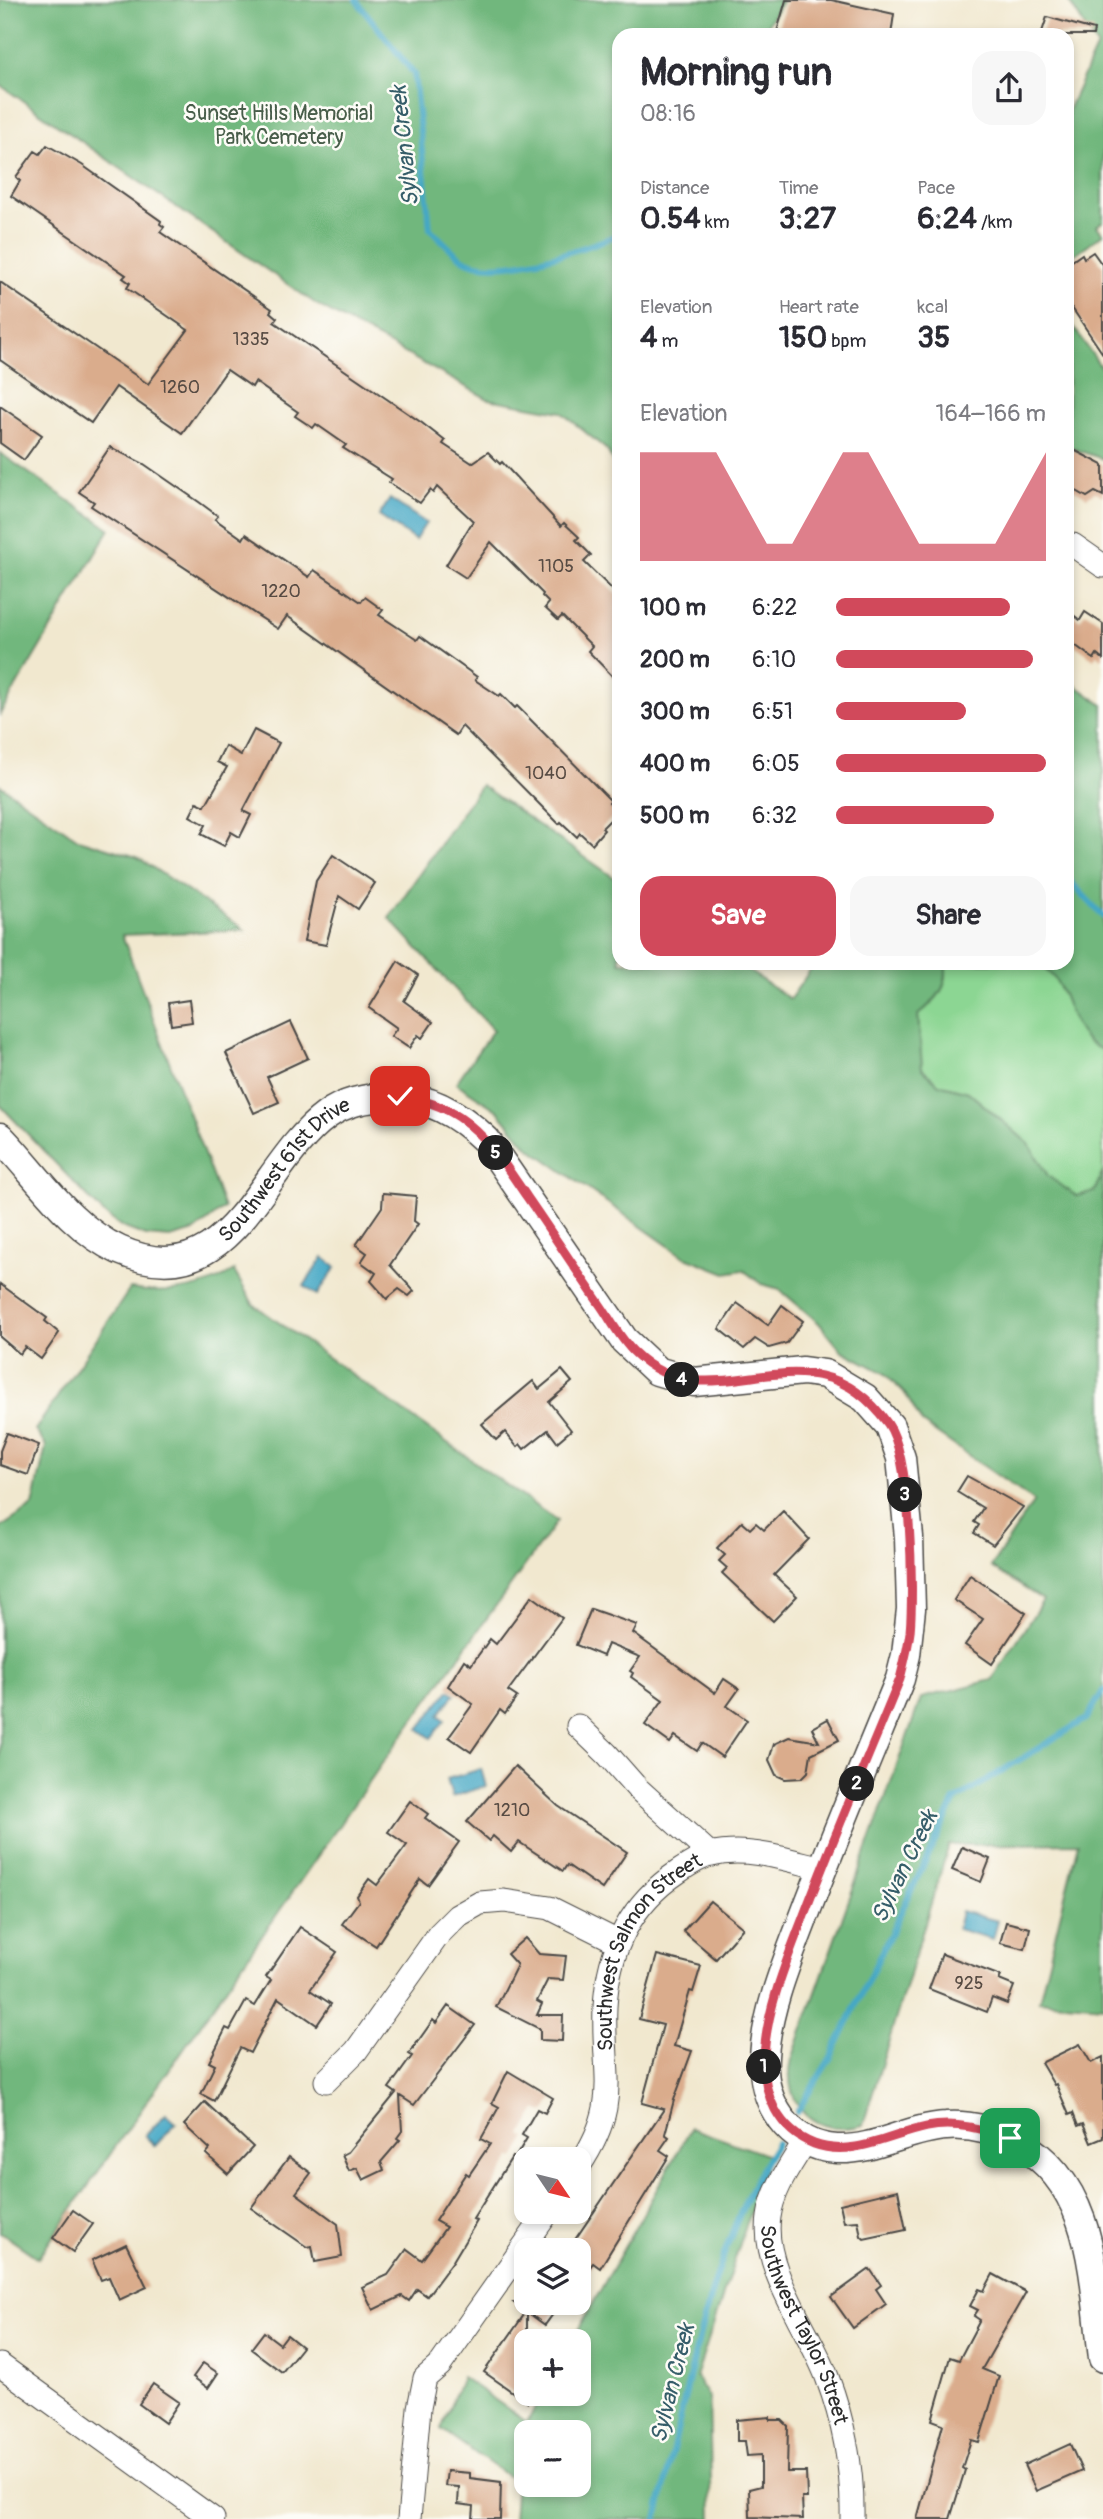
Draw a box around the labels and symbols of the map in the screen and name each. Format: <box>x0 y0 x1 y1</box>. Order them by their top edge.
water label: Sylvan Creek <box>383 82 425 208</box>
park label: Sunset Hills Memorial Park Cemetery <box>184 100 374 151</box>
house number: 1335 <box>233 328 269 351</box>
house number: 1260 <box>160 376 200 399</box>
house number: 1105 <box>538 555 574 578</box>
house number: 1220 <box>261 580 301 603</box>
house number: 1040 <box>525 762 567 785</box>
pin <box>370 1066 430 1126</box>
street label: Southwest 61st Drive <box>213 1091 355 1248</box>
pin: 5 <box>478 1136 514 1170</box>
pin: 4 <box>664 1362 700 1398</box>
pin: 3 <box>888 1478 922 1512</box>
pin: 2 <box>840 1766 874 1802</box>
house number: 1210 <box>494 1799 530 1822</box>
water label: Sylvan Creek <box>865 1803 945 1927</box>
street label: Southwest Salmon Street <box>592 1847 707 2052</box>
house number: 925 <box>954 1972 984 1995</box>
pin: 1 <box>746 2050 782 2084</box>
pin <box>980 2108 1040 2168</box>
north arrow <box>514 2147 592 2224</box>
street label: Southwest Taylor Street <box>754 2225 854 2428</box>
water label: Sylvan Creek <box>644 2318 702 2445</box>

